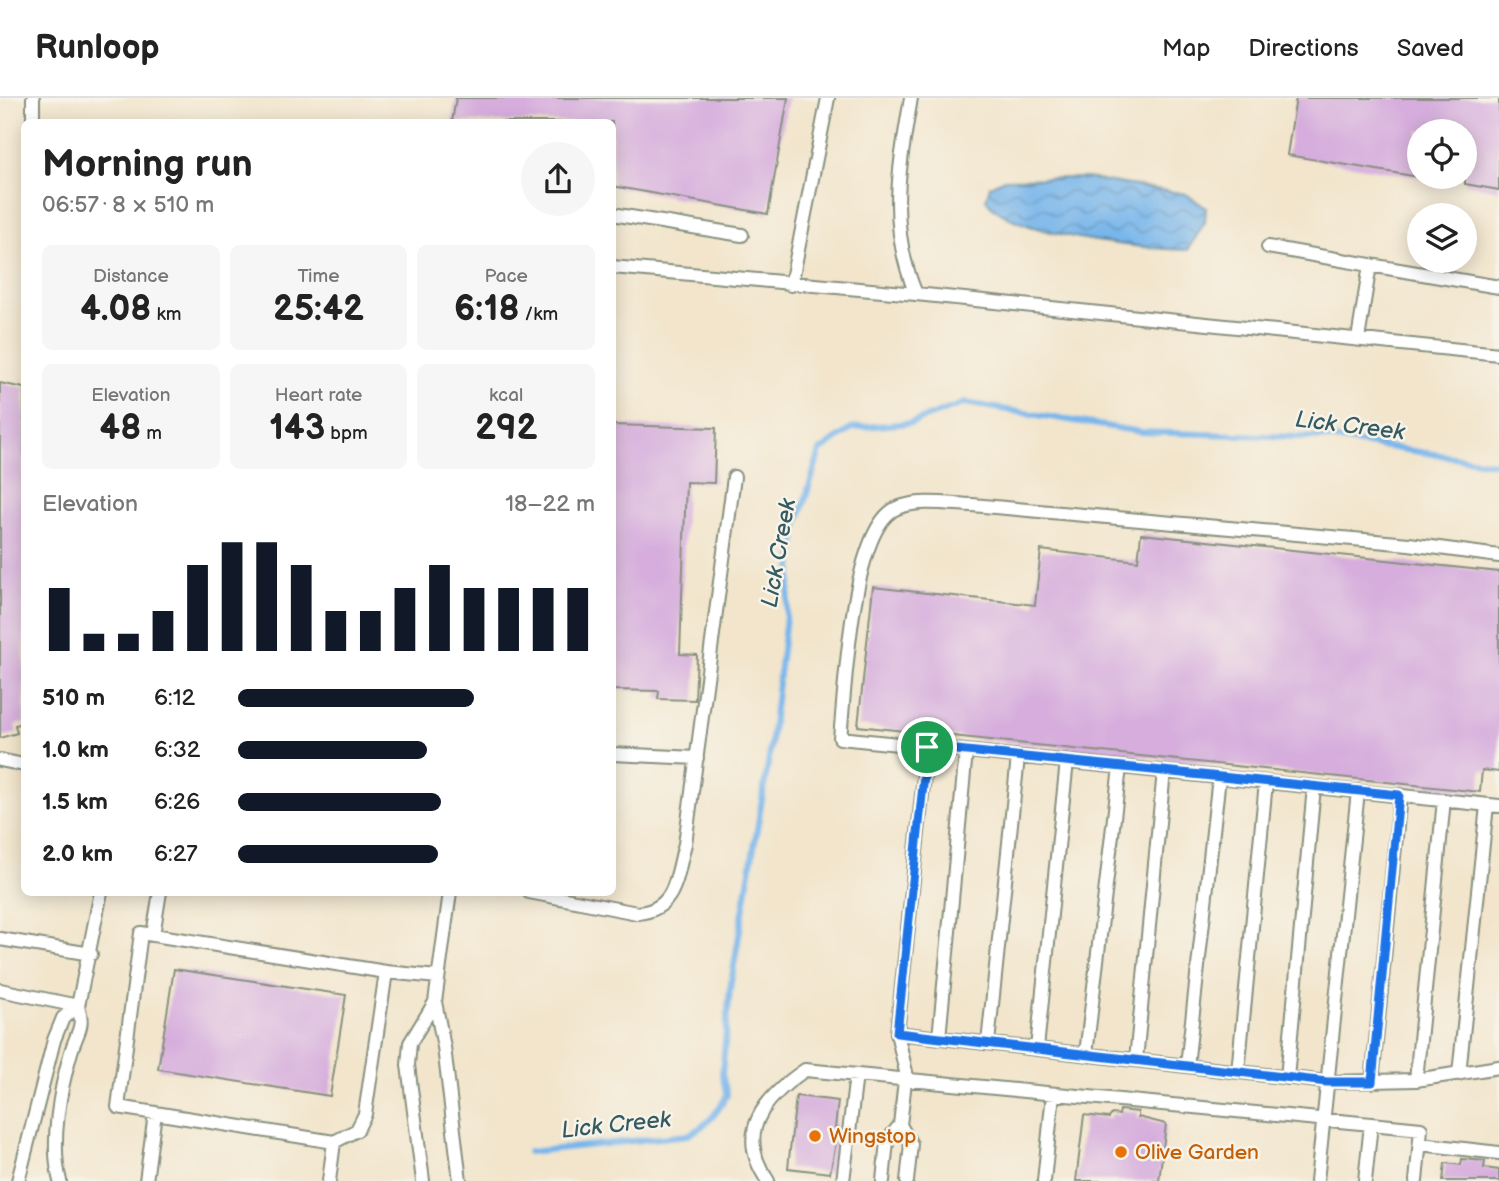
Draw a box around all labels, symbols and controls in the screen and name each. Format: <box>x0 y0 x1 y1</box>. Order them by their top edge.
text: Runloop <box>35 28 159 68</box>
text: Map <box>1162 34 1210 63</box>
text: Directions <box>1248 34 1359 63</box>
text: Saved <box>1397 34 1464 63</box>
map controls <box>1407 119 1477 273</box>
button: locate <box>1407 119 1477 189</box>
text: Morning run <box>42 142 253 187</box>
button: share <box>521 142 595 216</box>
text: 06:57 · 8 × 510 m <box>42 191 214 219</box>
button: layers <box>1407 203 1477 273</box>
text: Distance <box>93 265 169 288</box>
text: Time <box>297 265 340 288</box>
text: Pace <box>485 265 528 288</box>
text: 4.08 <box>80 288 151 331</box>
text: 25:42 <box>273 288 364 331</box>
text: 6:18 <box>454 288 519 331</box>
text: km <box>151 303 181 326</box>
text: /km <box>519 303 558 326</box>
text: Elevation <box>91 384 170 407</box>
text: Heart rate <box>275 384 362 407</box>
text: kcal <box>489 384 523 407</box>
water label: Lick Creek <box>1294 405 1407 447</box>
text: 48 <box>100 407 141 450</box>
text: 143 <box>269 407 325 450</box>
text: 292 <box>475 407 537 450</box>
text: m <box>141 422 162 445</box>
text: bpm <box>325 422 368 445</box>
text: Elevation <box>42 490 138 518</box>
text: 18–22 m <box>505 490 595 518</box>
water label: Lick Creek <box>756 496 802 610</box>
text: 510 m <box>42 684 105 712</box>
text: 6:12 <box>154 684 195 712</box>
pin <box>897 717 957 777</box>
icon: arrive <box>908 728 946 766</box>
text: 1.0 km <box>42 736 109 764</box>
text: 6:32 <box>154 736 200 764</box>
text: 1.5 km <box>42 788 108 816</box>
text: 6:26 <box>154 788 200 816</box>
text: 2.0 km <box>42 840 113 868</box>
text: 6:27 <box>154 840 198 868</box>
water label: Lick Creek <box>560 1105 673 1145</box>
place label: Wingstop <box>829 1124 916 1149</box>
marker: Wingstop <box>807 1128 823 1144</box>
place label: Olive Garden <box>1135 1140 1259 1165</box>
marker: Olive Garden <box>1113 1144 1129 1160</box>

